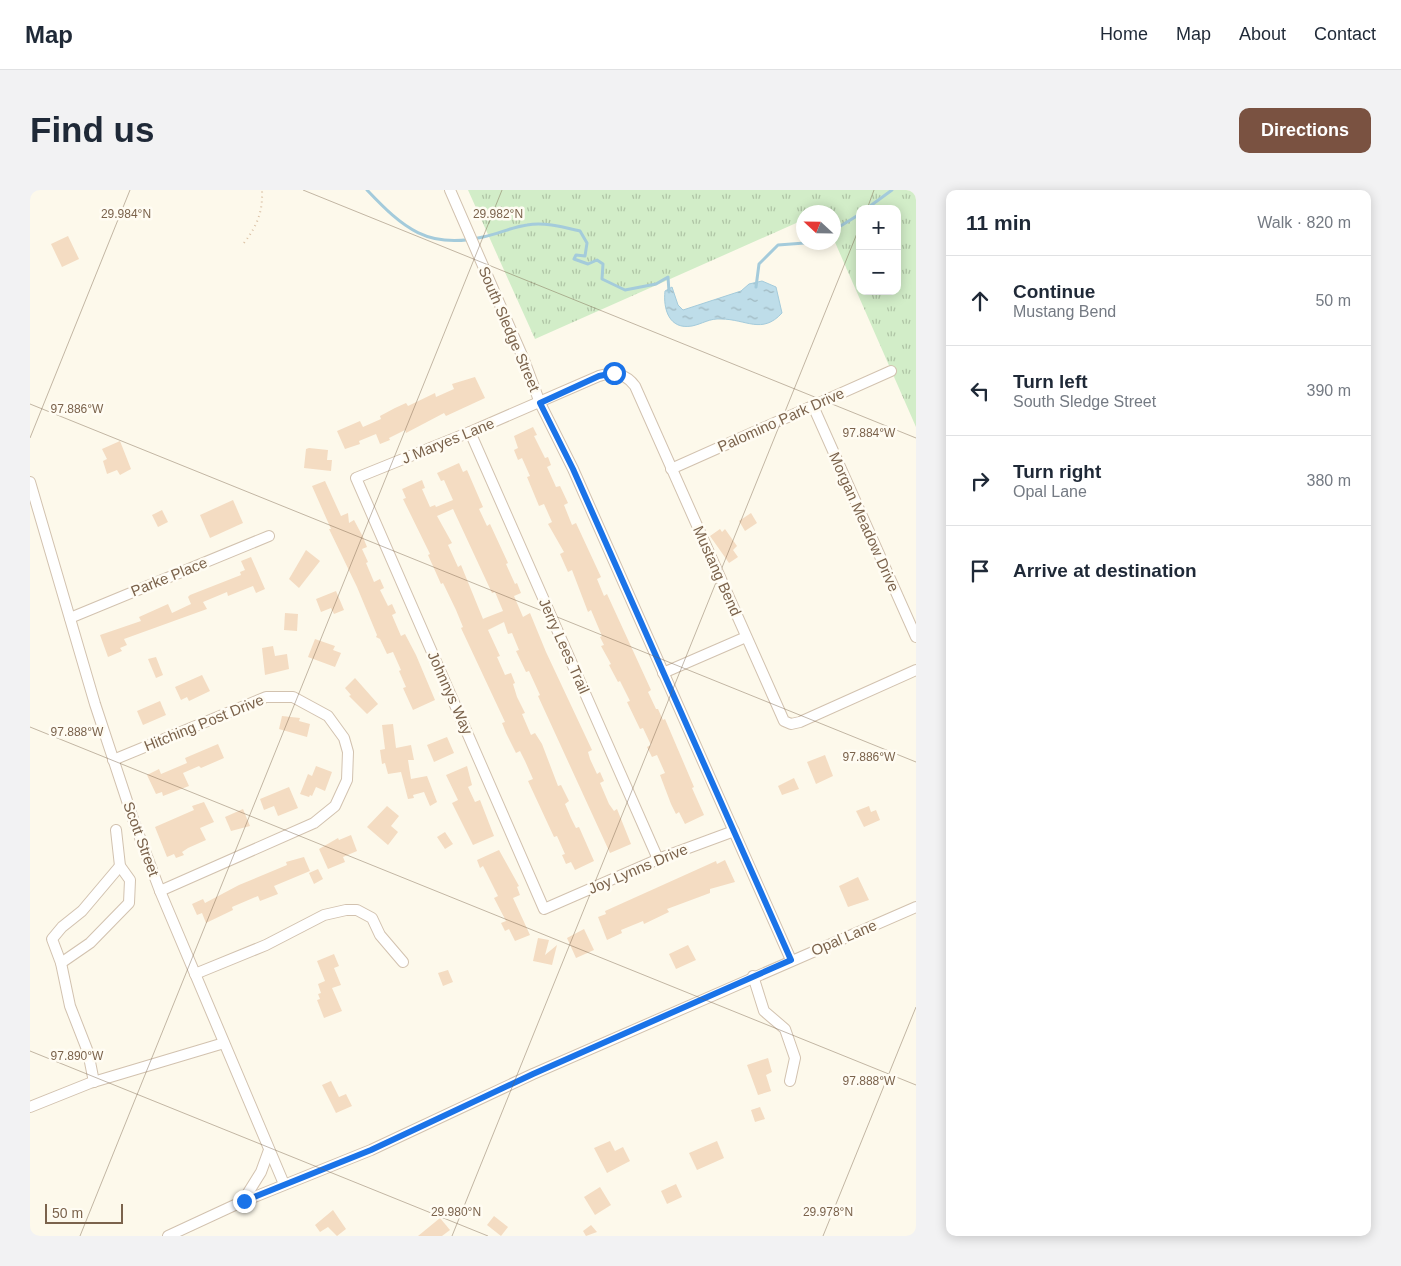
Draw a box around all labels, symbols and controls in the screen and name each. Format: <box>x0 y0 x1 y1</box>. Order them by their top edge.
text: Map <box>25 21 73 48</box>
text: Home <box>1100 24 1148 44</box>
text: Map <box>1176 24 1211 44</box>
text: About <box>1239 24 1286 44</box>
text: Contact <box>1314 24 1376 44</box>
button: Directions <box>1239 108 1371 153</box>
text: Find us <box>30 110 154 149</box>
north arrow <box>796 205 841 250</box>
map controls <box>856 205 901 295</box>
button: + <box>856 205 901 250</box>
text: 29.984°N <box>101 207 151 221</box>
text: 29.982°N <box>473 207 523 221</box>
text: 11 min <box>966 211 1031 234</box>
text: Walk · 820 m <box>1257 214 1351 231</box>
button: − <box>856 250 901 295</box>
street label: South Sledge Street <box>475 264 544 395</box>
text: Continue <box>1013 281 1095 302</box>
icon: ahead <box>966 287 994 315</box>
text: 50 m <box>1315 292 1351 309</box>
text: Mustang Bend <box>1013 303 1116 320</box>
route start <box>603 362 626 385</box>
text: Turn left <box>1013 371 1088 392</box>
icon: left <box>966 377 994 405</box>
text: 390 m <box>1307 382 1351 399</box>
street label: Palomino Park Drive <box>715 384 847 455</box>
text: South Sledge Street <box>1013 393 1156 410</box>
text: 97.886°W <box>51 402 104 416</box>
street label: J Maryes Lane <box>399 414 497 467</box>
text: 97.884°W <box>843 426 896 440</box>
street label: Morgan Meadow Drive <box>826 449 903 594</box>
text: Turn right <box>1013 461 1101 482</box>
icon: right <box>966 467 994 495</box>
text: 380 m <box>1307 472 1351 489</box>
text: Opal Lane <box>1013 483 1087 500</box>
street label: Mustang Bend <box>690 523 745 618</box>
street label: Parke Place <box>128 554 209 600</box>
icon: arrive <box>966 557 994 585</box>
text: Arrive at destination <box>1013 560 1197 581</box>
street label: Jerry Lees Trail <box>536 595 593 696</box>
street label: Johnnys Way <box>424 648 477 738</box>
street label: Hitching Post Drive <box>141 691 266 754</box>
text: 97.888°W <box>51 725 104 739</box>
text: 97.886°W <box>843 750 896 764</box>
street label: Scott Street <box>120 799 163 879</box>
street label: Joy Lynns Drive <box>586 840 690 897</box>
street label: Opal Lane <box>809 916 879 959</box>
text: 97.890°W <box>51 1049 104 1063</box>
text: 97.888°W <box>843 1074 896 1088</box>
route end <box>233 1190 256 1213</box>
scale bar <box>45 1201 122 1224</box>
text: 50 m <box>52 1205 83 1221</box>
text: 29.980°N <box>431 1205 481 1219</box>
text: 29.978°N <box>803 1205 853 1219</box>

